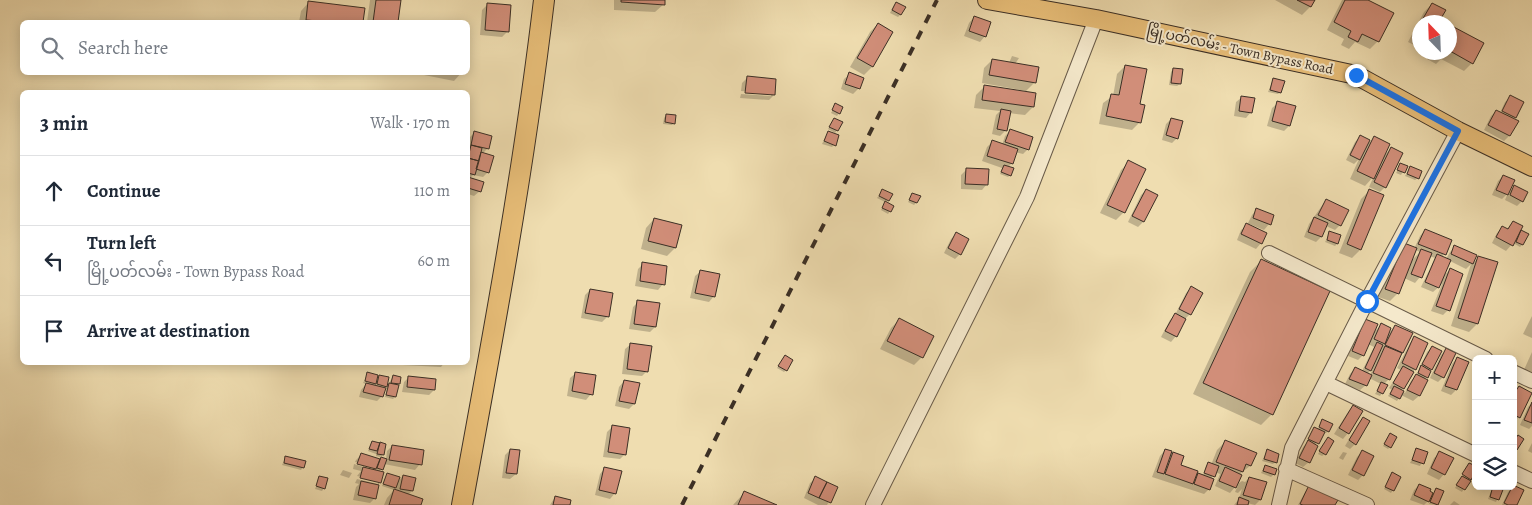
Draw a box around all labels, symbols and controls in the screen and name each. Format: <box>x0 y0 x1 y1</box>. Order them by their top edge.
north arrow <box>1412 15 1457 60</box>
search box <box>20 20 470 75</box>
street label: မြို့ပတ်လမ်း - Town Bypass Road <box>1145 20 1336 81</box>
icon: search <box>38 34 66 62</box>
text: Search here <box>78 35 168 61</box>
route end <box>1345 64 1368 87</box>
text: 3 min <box>40 109 88 137</box>
text: Walk · 170 m <box>370 112 450 134</box>
icon: ahead <box>40 177 68 205</box>
text: Continue <box>87 178 161 204</box>
text: 110 m <box>414 180 450 202</box>
text: Turn left <box>87 230 156 256</box>
icon: left <box>40 247 68 275</box>
text: 60 m <box>418 250 450 272</box>
text: မြို့ပတ်လမ်း - Town Bypass Road <box>87 261 304 283</box>
route start <box>1356 290 1379 313</box>
icon: arrive <box>40 317 68 345</box>
text: Arrive at destination <box>87 318 250 344</box>
map controls <box>1472 355 1517 490</box>
button: + <box>1472 355 1517 400</box>
button: − <box>1472 400 1517 445</box>
button: layers <box>1472 445 1517 490</box>

